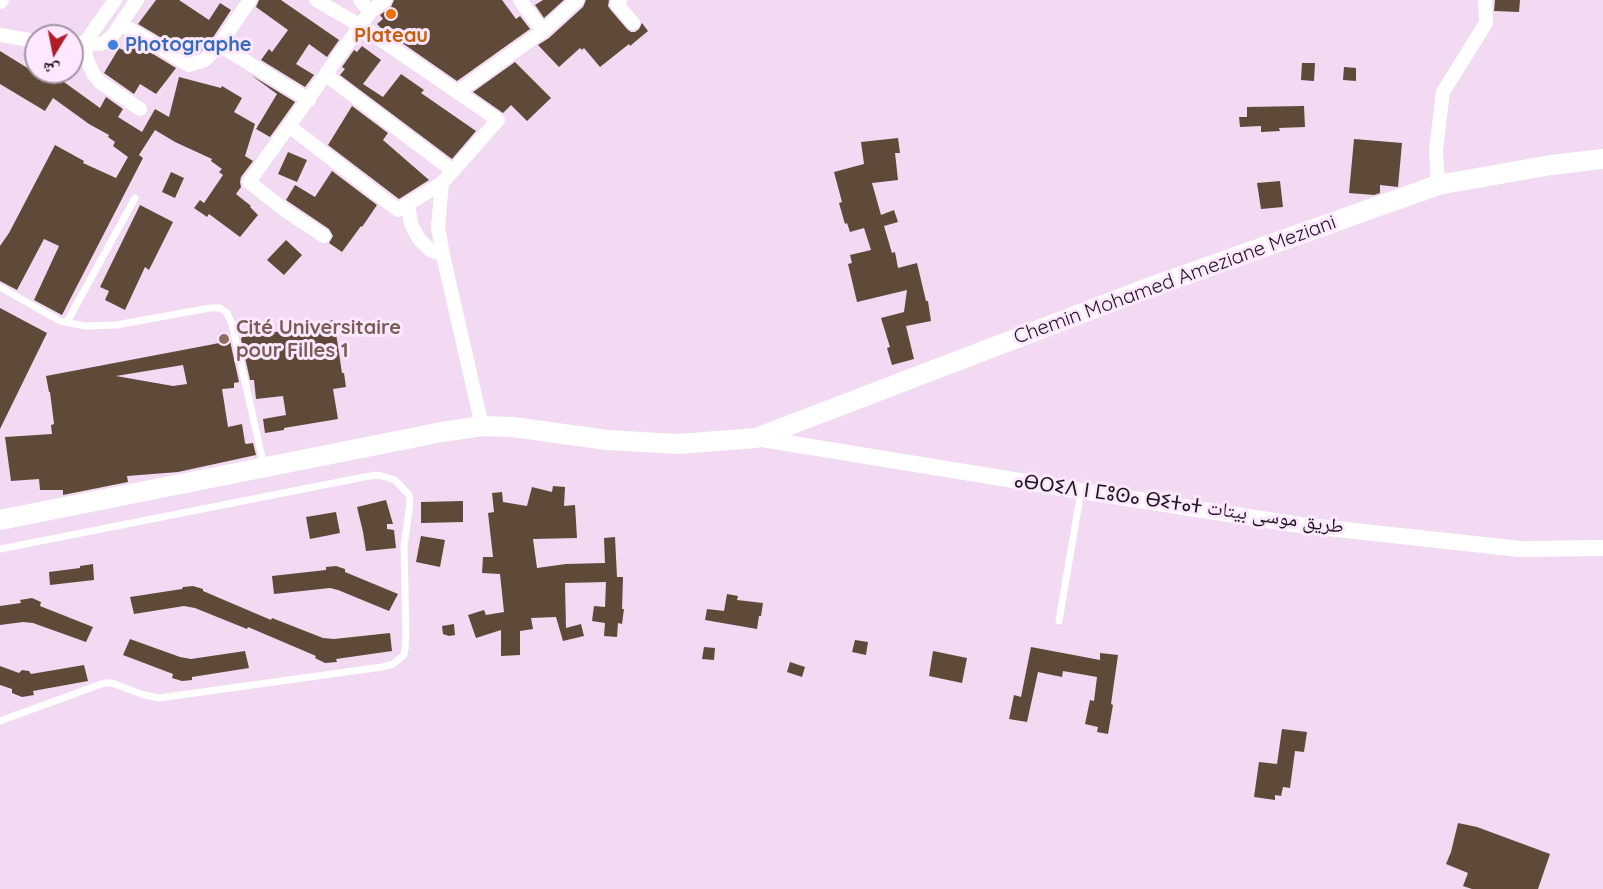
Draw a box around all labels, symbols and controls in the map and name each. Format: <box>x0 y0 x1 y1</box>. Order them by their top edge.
marker: Plateau <box>384 7 398 21</box>
north arrow <box>24 24 84 84</box>
place label: Plateau <box>354 24 428 48</box>
place label: Photographe <box>125 33 252 57</box>
marker: Photographe <box>106 38 120 52</box>
text: ش <box>41 58 61 81</box>
street label: Chemin Mohamed Ameziane Meziani <box>1011 210 1339 350</box>
place label: Cité Universitaire pour Filles 1 <box>236 316 401 363</box>
marker: Cité Universitaire pour Filles 1 <box>217 332 231 346</box>
street label: ⴰⴱⵔⵉⴷ ⵏ ⵎⵓⵙⴰ ⴱⵉⵜⴰⵜ طريق موسى بيتات <box>1013 469 1345 539</box>

